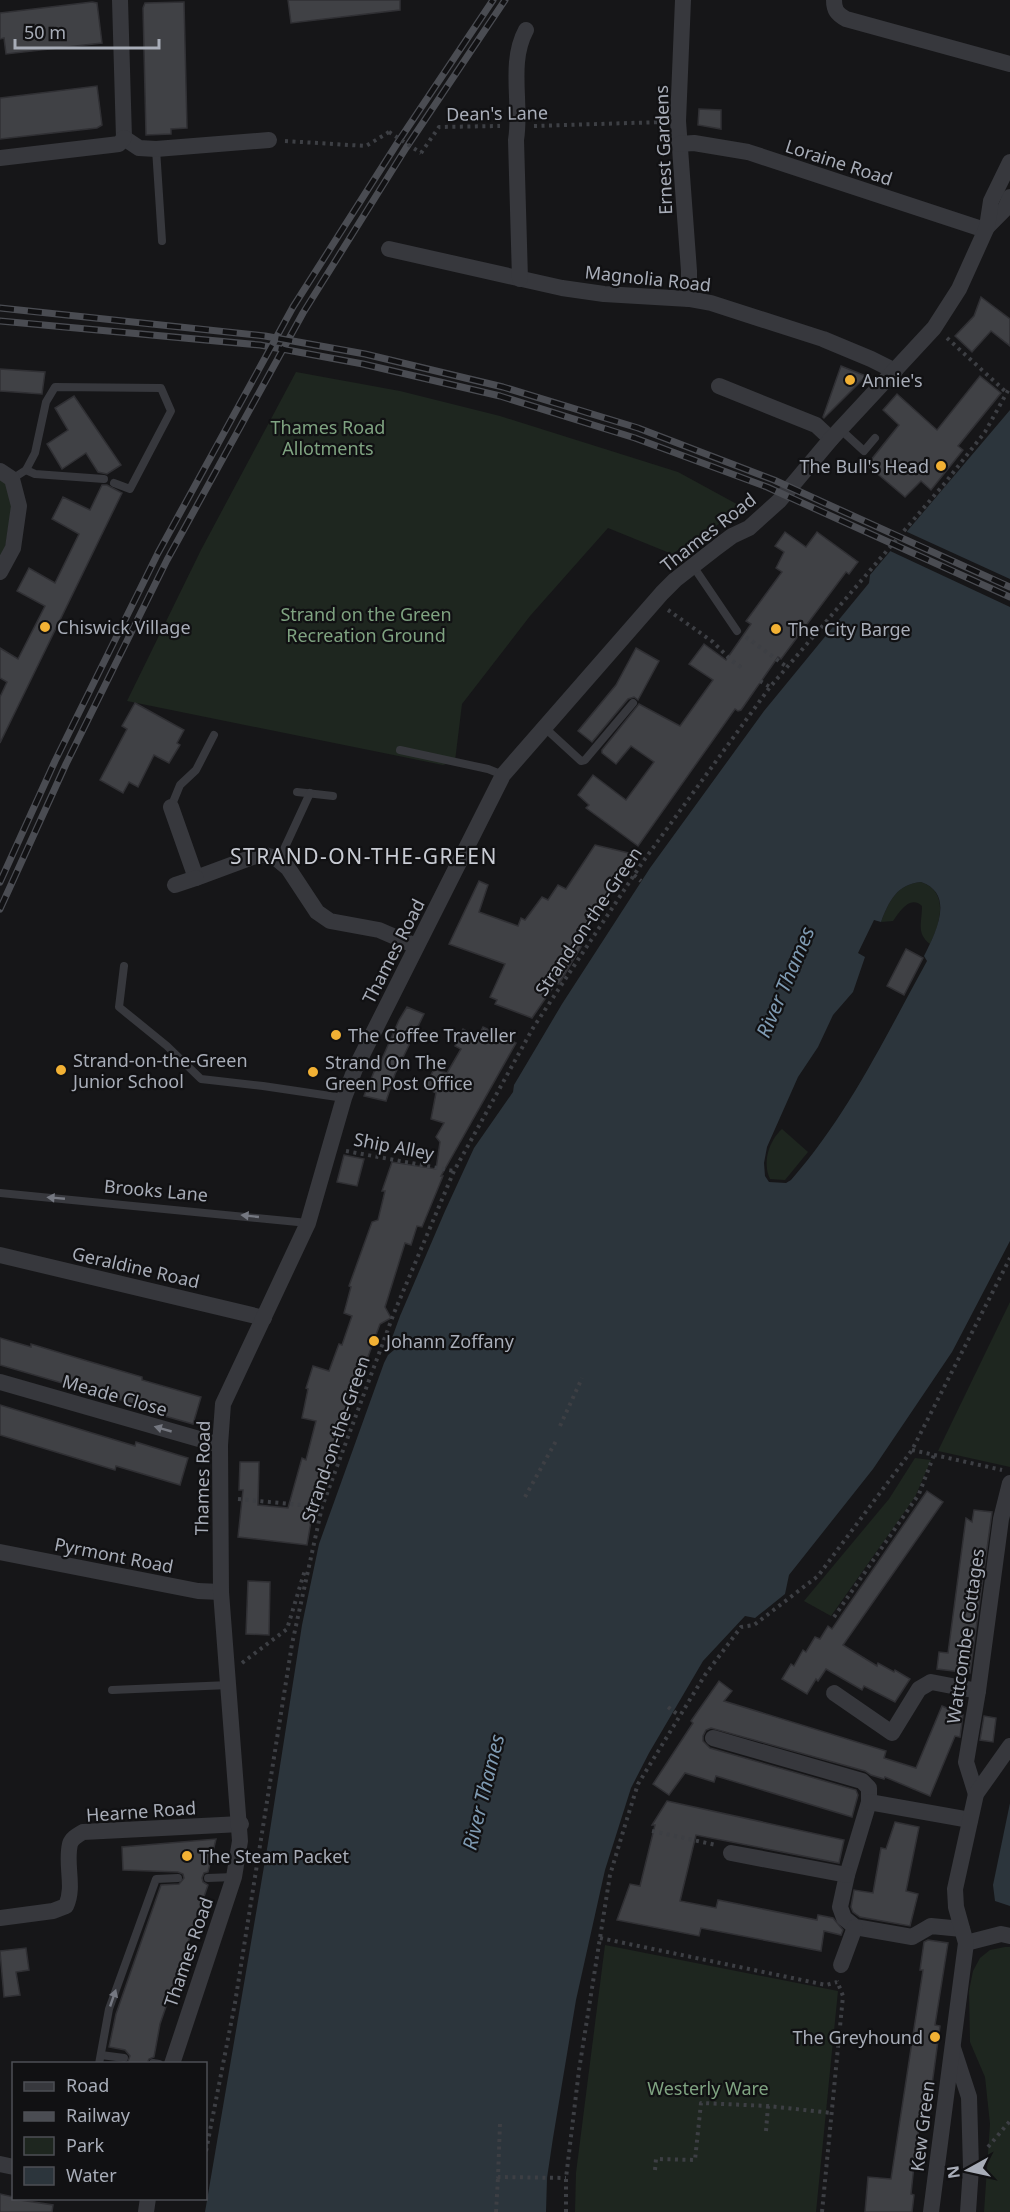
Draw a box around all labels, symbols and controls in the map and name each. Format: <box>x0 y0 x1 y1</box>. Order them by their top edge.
scale bar <box>15 12 159 50</box>
text: 50 m <box>24 20 66 44</box>
street label: Ernest Gardens <box>649 85 677 215</box>
street label: Dean's Lane <box>446 100 548 126</box>
street label: Loraine Road <box>782 133 896 191</box>
street label: Magnolia Road <box>584 259 712 297</box>
place label: Annie's <box>862 368 923 392</box>
marker: Annie's <box>843 373 857 387</box>
park label: Thames Road Allotments <box>271 415 385 460</box>
place label: The Bull's Head <box>799 454 929 478</box>
marker: The Bull's Head <box>934 459 948 473</box>
street label: Thames Road <box>655 487 761 577</box>
park label: Strand on the Green Recreation Ground <box>280 602 452 647</box>
place label: Chiswick Village <box>57 615 191 639</box>
place label: The City Barge <box>788 617 911 641</box>
marker: Chiswick Village <box>38 620 52 634</box>
marker: The City Barge <box>769 622 783 636</box>
district label: STRAND-ON-THE-GREEN <box>230 842 498 870</box>
street label: Strand-on-the-Green <box>529 842 647 1000</box>
street label: Thames Road <box>356 894 430 1008</box>
water label: River Thames <box>749 922 821 1042</box>
place label: The Coffee Traveller <box>348 1023 517 1047</box>
marker: The Coffee Traveller <box>329 1028 343 1042</box>
place label: Strand-on-the-Green Junior School <box>71 1048 248 1093</box>
place label: Strand On The Green Post Office <box>325 1050 473 1095</box>
marker: Strand-on-the-Green Junior School <box>54 1063 68 1077</box>
marker: Strand On The Green Post Office <box>306 1065 320 1079</box>
street label: Ship Alley <box>352 1126 437 1166</box>
street label: Brooks Lane <box>103 1174 209 1206</box>
one-way arrow <box>46 1193 65 1203</box>
one-way arrow <box>240 1212 259 1221</box>
street label: Geraldine Road <box>70 1241 202 1293</box>
place label: Johann Zoffany <box>384 1329 515 1353</box>
marker: Johann Zoffany <box>367 1334 381 1348</box>
street label: Strand-on-the-Green <box>295 1353 375 1525</box>
street label: Meade Close <box>60 1369 170 1421</box>
street label: Thames Road <box>189 1420 215 1536</box>
one-way arrow <box>154 1424 172 1433</box>
street label: Pyrmont Road <box>52 1532 176 1578</box>
street label: Wattcombe Cottages <box>941 1547 989 1725</box>
water label: River Thames <box>456 1731 510 1853</box>
street label: Hearne Road <box>85 1795 197 1827</box>
place label: The Steam Packet <box>199 1844 349 1868</box>
marker: The Steam Packet <box>180 1849 194 1863</box>
street label: Thames Road <box>158 1894 218 2010</box>
one-way arrow <box>108 1989 118 2007</box>
place label: The Greyhound <box>793 2025 923 2049</box>
marker: The Greyhound <box>928 2030 942 2044</box>
legend <box>12 2062 207 2200</box>
text: Road <box>66 2073 109 2097</box>
park label: Westerly Ware <box>647 2076 769 2100</box>
street label: Kew Green <box>905 2079 939 2173</box>
text: Railway <box>66 2103 131 2127</box>
text: Park <box>66 2133 104 2157</box>
north arrow <box>938 2140 998 2200</box>
text: Water <box>66 2163 117 2187</box>
text: N <box>941 2164 965 2180</box>

